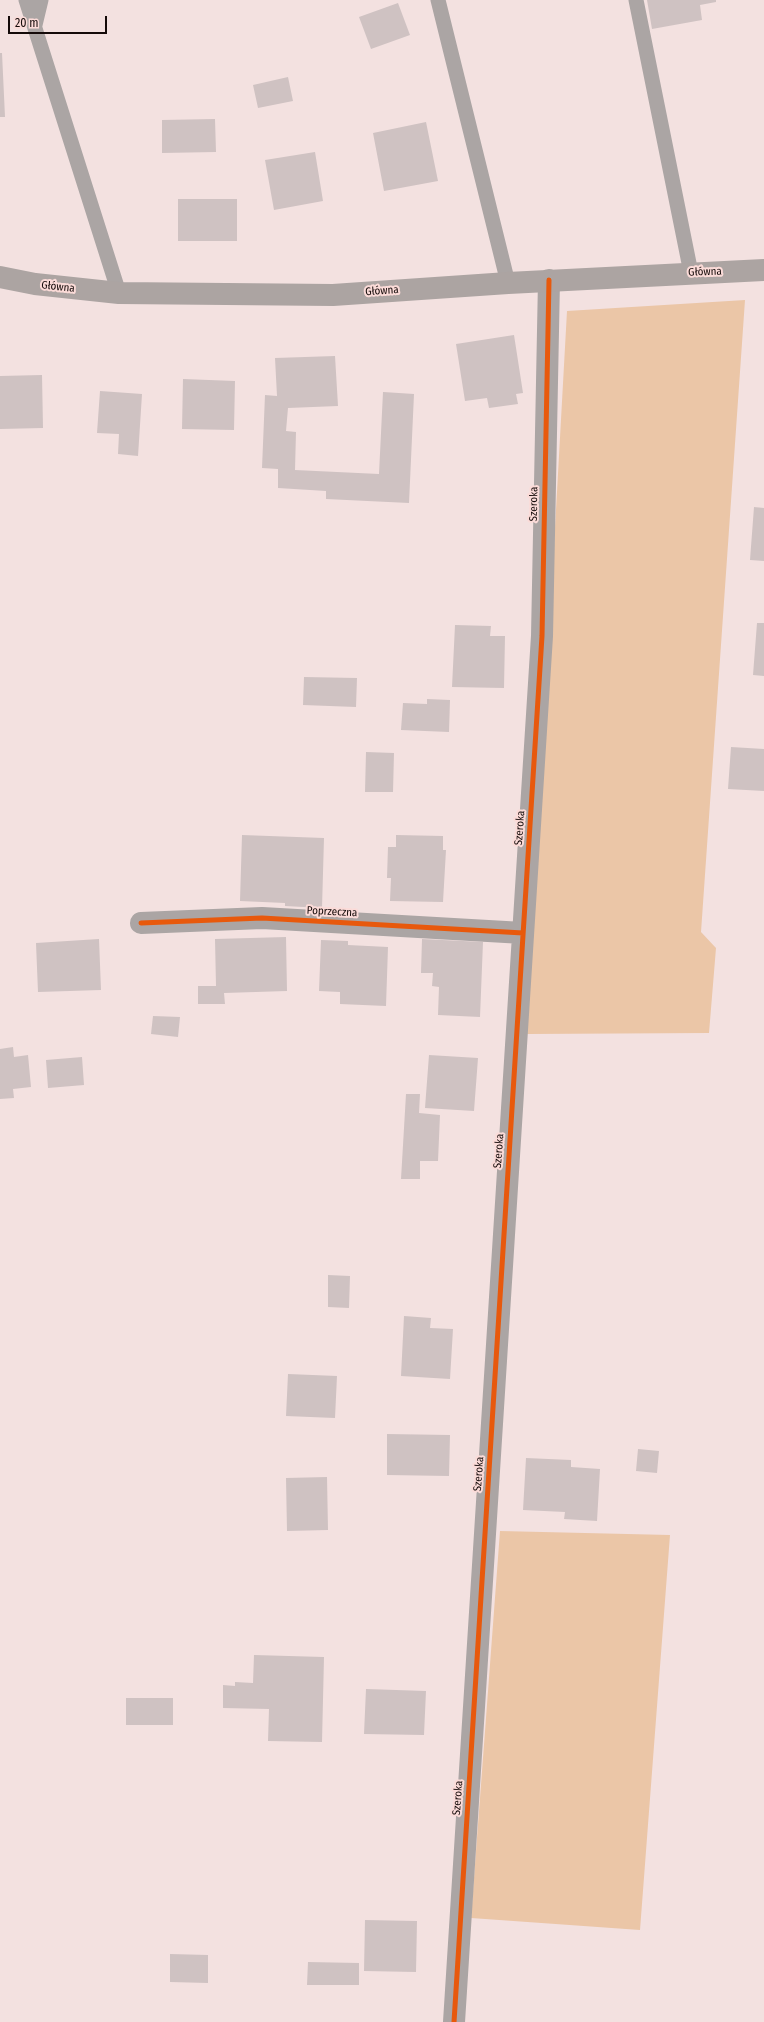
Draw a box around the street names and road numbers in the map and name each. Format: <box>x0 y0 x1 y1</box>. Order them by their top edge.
street label: Główna <box>688 265 722 279</box>
street label: Główna <box>41 279 75 295</box>
street label: Główna <box>365 283 399 299</box>
street label: Szeroka <box>527 487 541 521</box>
street label: Szeroka <box>512 810 528 846</box>
street label: Poprzeczna <box>306 904 358 920</box>
street label: Szeroka <box>491 1133 507 1169</box>
street label: Szeroka <box>471 1456 487 1492</box>
street label: Szeroka <box>450 1780 466 1816</box>

